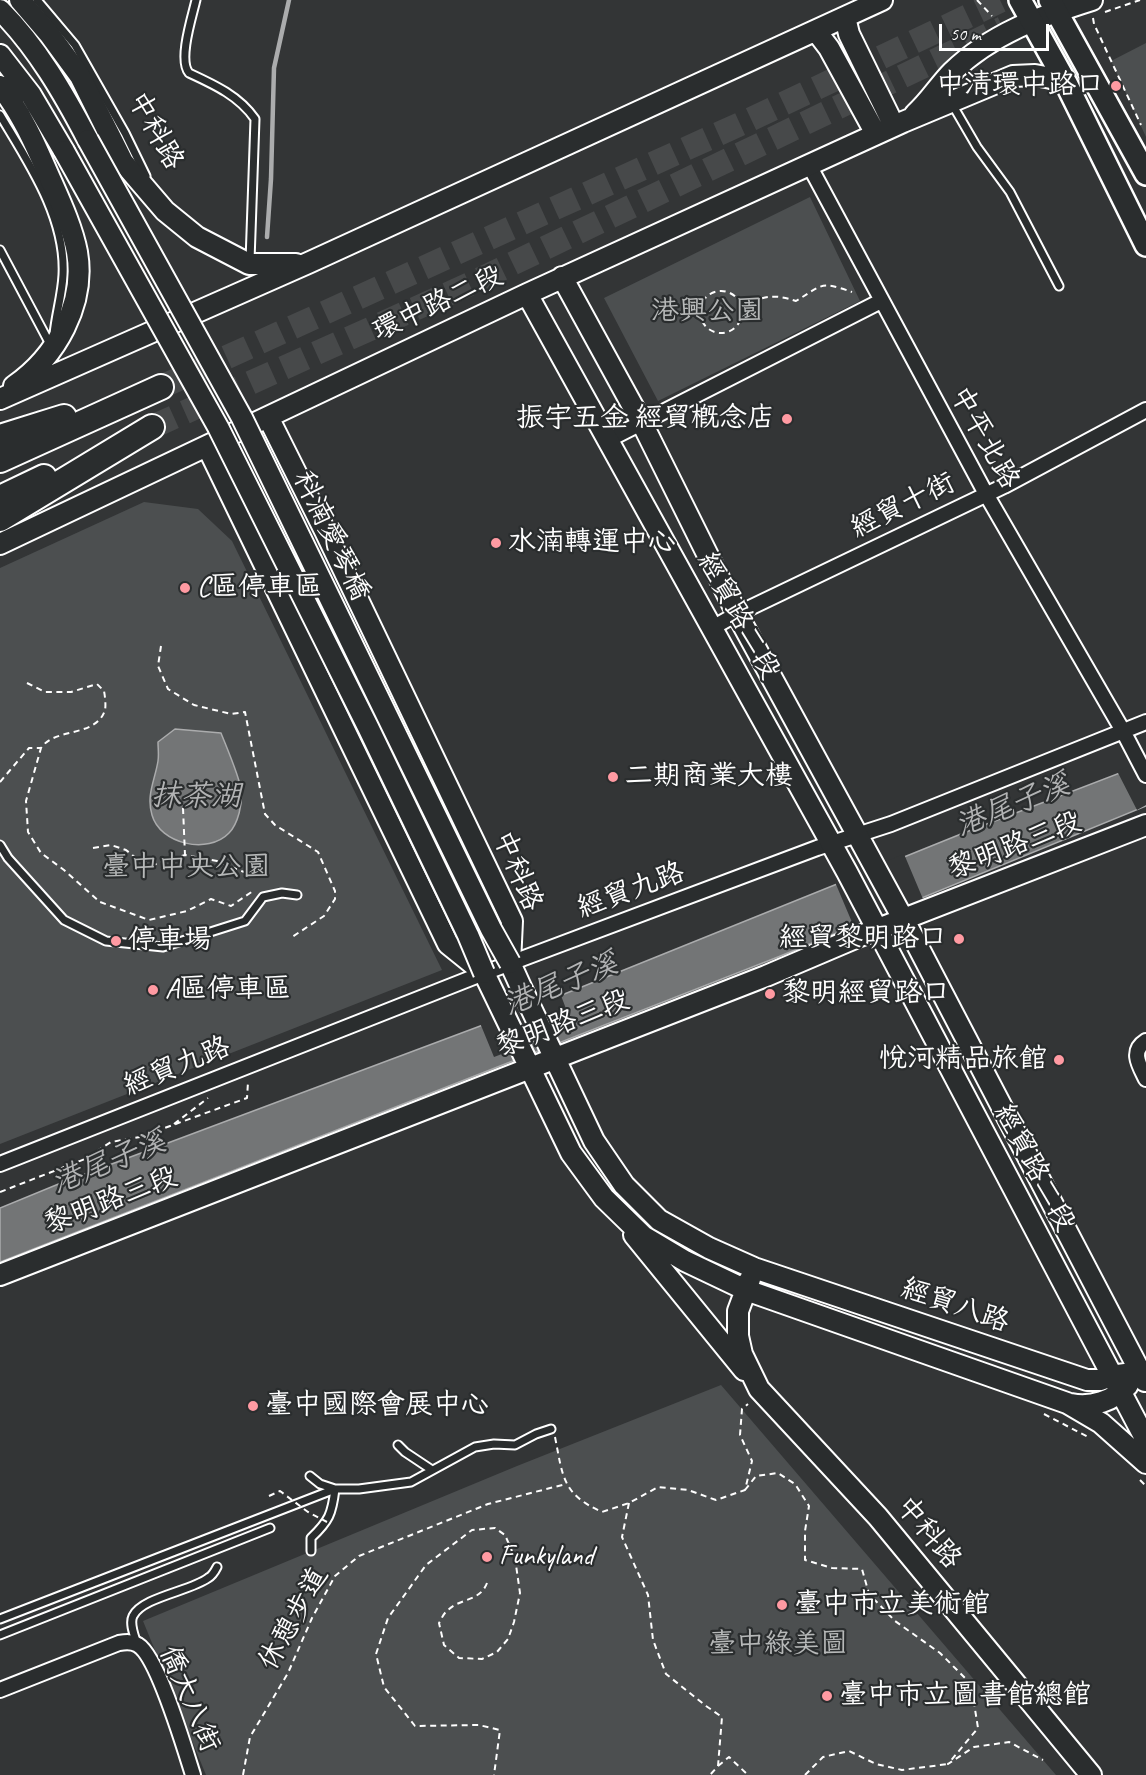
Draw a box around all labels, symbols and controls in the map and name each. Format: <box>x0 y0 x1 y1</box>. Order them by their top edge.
scale bar <box>942 12 1052 50</box>
text: 50 m <box>950 23 981 45</box>
place label: 中清環中路口 <box>936 69 1104 103</box>
marker: 中清環中路口 <box>1109 79 1123 93</box>
street label: 中科路 <box>120 86 190 176</box>
street label: 環中路二段 <box>367 259 509 349</box>
park label: 港興公園 <box>651 295 763 329</box>
street label: 中平北路 <box>942 381 1026 495</box>
place label: 振宇五金 經貿概念店 <box>516 402 775 436</box>
marker: 振宇五金 經貿概念店 <box>780 412 794 426</box>
street label: 科湳愛琴橋 <box>285 466 377 606</box>
street label: 經貿十街 <box>845 466 961 546</box>
place label: 水湳轉運中心 <box>508 526 676 560</box>
marker: 水湳轉運中心 <box>489 536 503 550</box>
street label: 經貿路二段 <box>689 547 787 685</box>
place label: C區停車區 <box>197 571 322 605</box>
marker: C區停車區 <box>178 581 192 595</box>
place label: 二期商業大樓 <box>625 760 793 794</box>
water label: 港尾子溪 <box>951 767 1075 845</box>
marker: 二期商業大樓 <box>606 770 620 784</box>
water label: 抹茶湖 <box>151 779 241 815</box>
street label: 黎明路三段 <box>944 805 1086 887</box>
street label: 中科路 <box>485 826 549 916</box>
park label: 臺中中央公園 <box>102 851 270 885</box>
street label: 經貿九路 <box>573 856 689 926</box>
place label: 經貿黎明路口 <box>779 922 947 956</box>
place label: 停車場 <box>128 924 212 958</box>
marker: 經貿黎明路口 <box>952 932 966 946</box>
marker: 停車場 <box>109 934 123 948</box>
water label: 港尾子溪 <box>499 946 623 1024</box>
place label: A區停車區 <box>165 973 291 1007</box>
place label: 黎明經貿路口 <box>782 977 950 1011</box>
marker: A區停車區 <box>146 983 160 997</box>
street label: 黎明路三段 <box>492 983 634 1065</box>
marker: 黎明經貿路口 <box>763 987 777 1001</box>
street label: 經貿九路 <box>119 1030 235 1104</box>
place label: 悅河精品旅館 <box>879 1043 1047 1077</box>
marker: 悅河精品旅館 <box>1052 1053 1066 1067</box>
street label: 經貿路二段 <box>986 1098 1082 1238</box>
water label: 港尾子溪 <box>47 1124 171 1202</box>
street label: 黎明路三段 <box>40 1160 182 1242</box>
street label: 經貿八路 <box>897 1272 1013 1340</box>
place label: 臺中國際會展中心 <box>265 1389 489 1423</box>
marker: 臺中國際會展中心 <box>246 1399 260 1413</box>
street label: 中科路 <box>888 1490 968 1576</box>
place label: Funkyland <box>499 1540 594 1574</box>
marker: Funkyland <box>480 1550 494 1564</box>
street label: 休憩步道 <box>252 1562 336 1676</box>
place label: 臺中市立美術館 <box>794 1588 990 1622</box>
marker: 臺中市立美術館 <box>775 1598 789 1612</box>
park label: 臺中綠美圖 <box>708 1628 848 1662</box>
street label: 僑大八街 <box>152 1641 226 1757</box>
place label: 臺中市立圖書館總館 <box>839 1679 1091 1713</box>
marker: 臺中市立圖書館總館 <box>820 1689 834 1703</box>

